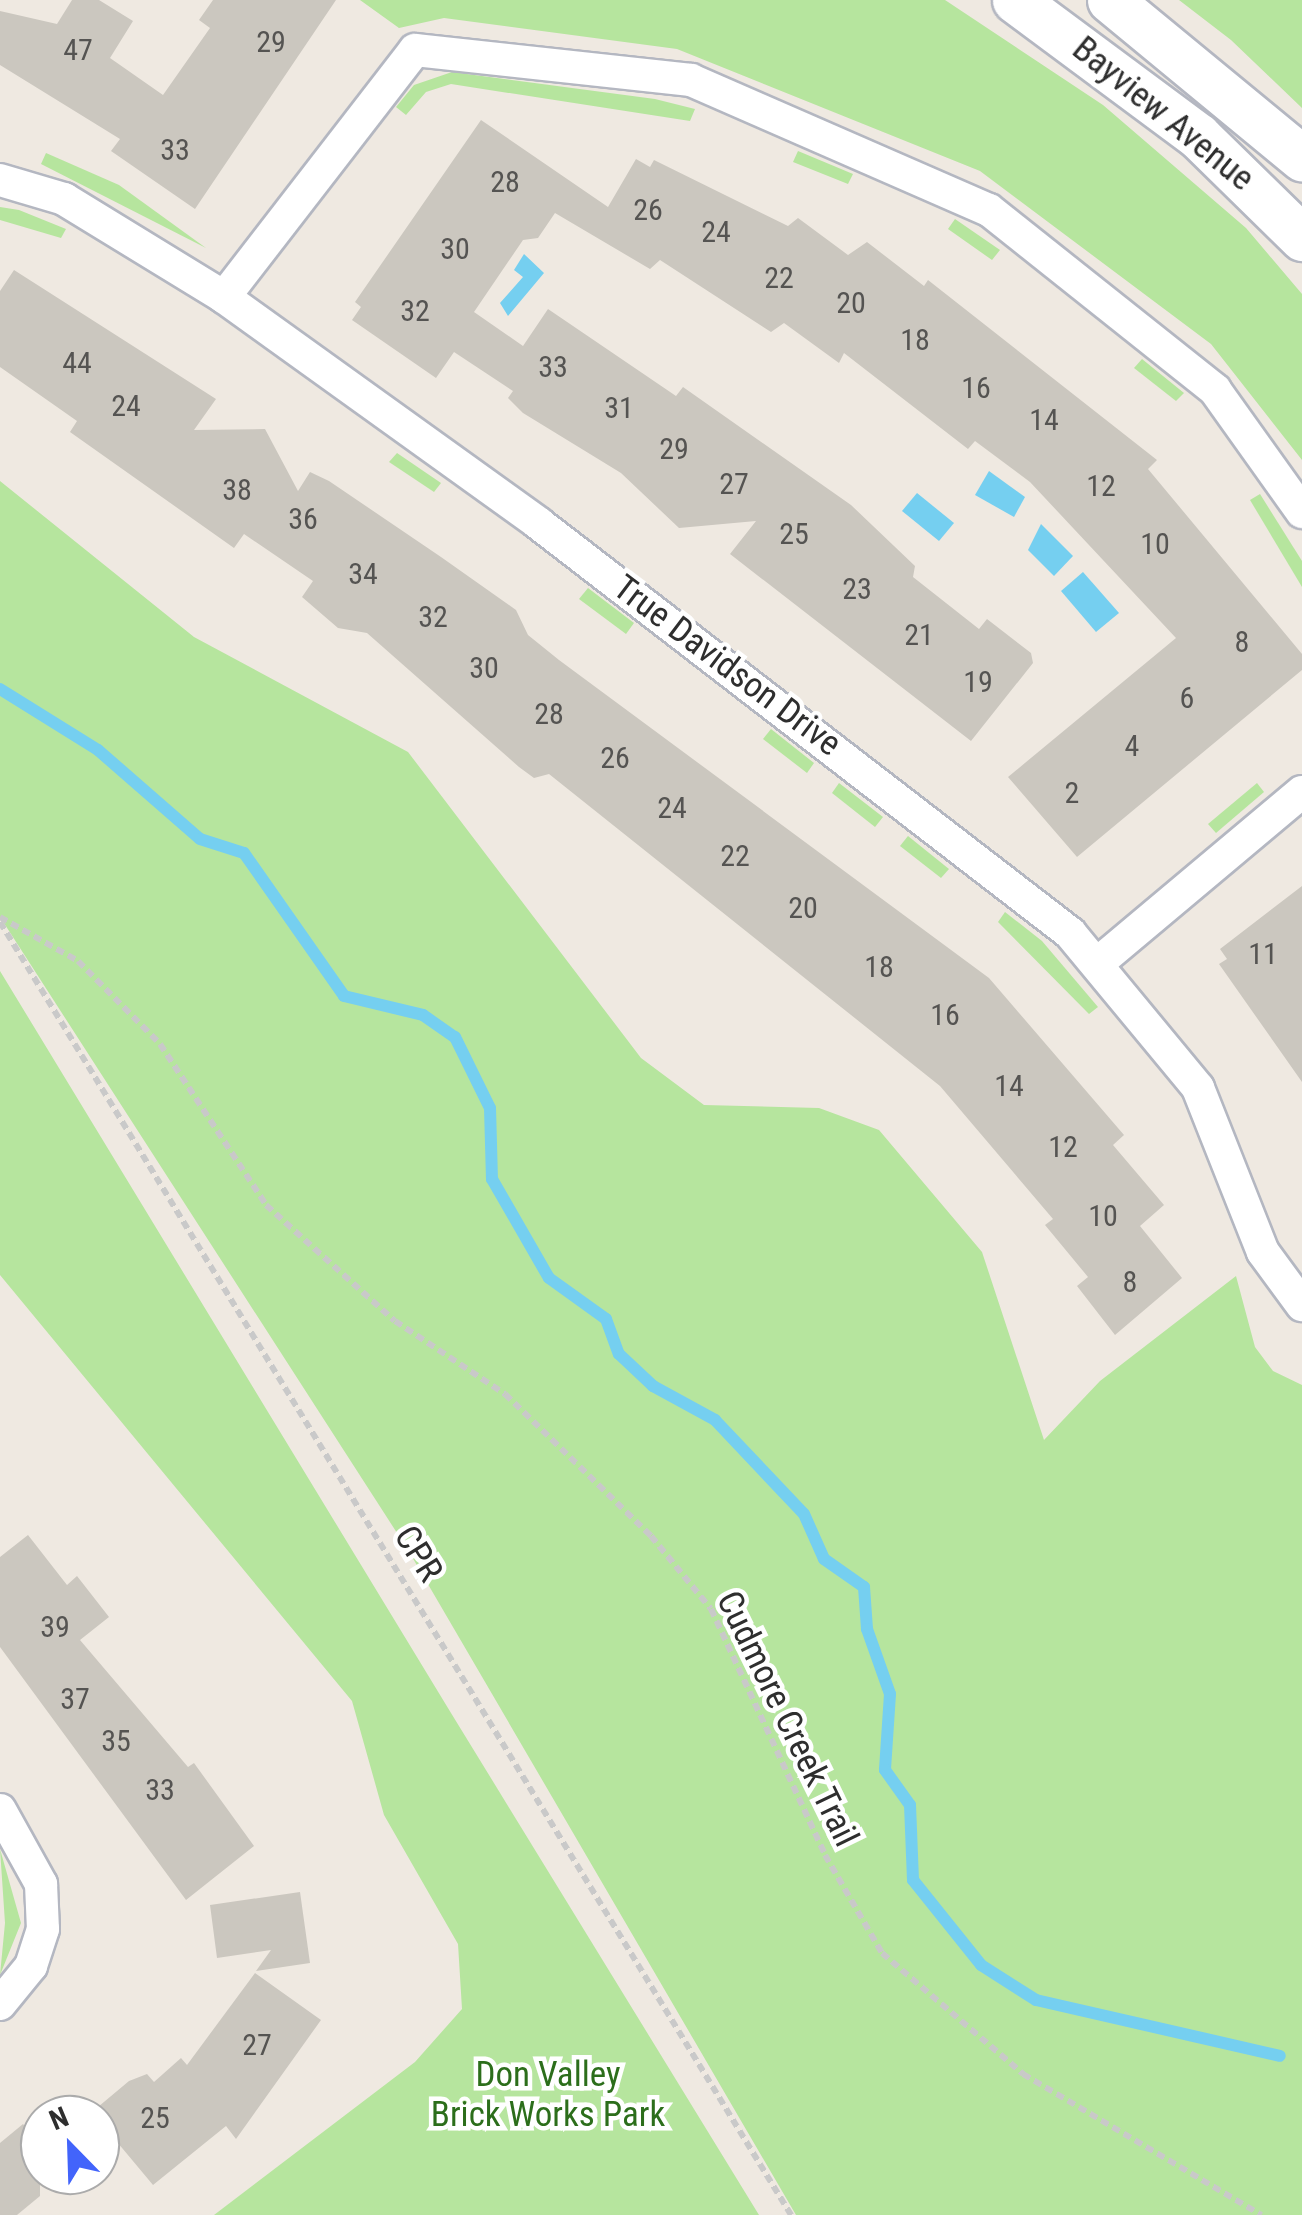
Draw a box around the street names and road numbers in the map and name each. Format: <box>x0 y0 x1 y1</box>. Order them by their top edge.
street label: Bayview Avenue <box>1064 28 1262 200</box>
street label: True Davidson Drive <box>605 567 849 765</box>
street label: CPR <box>385 1518 451 1590</box>
street label: Cudmore Creek Trail <box>707 1584 867 1854</box>

